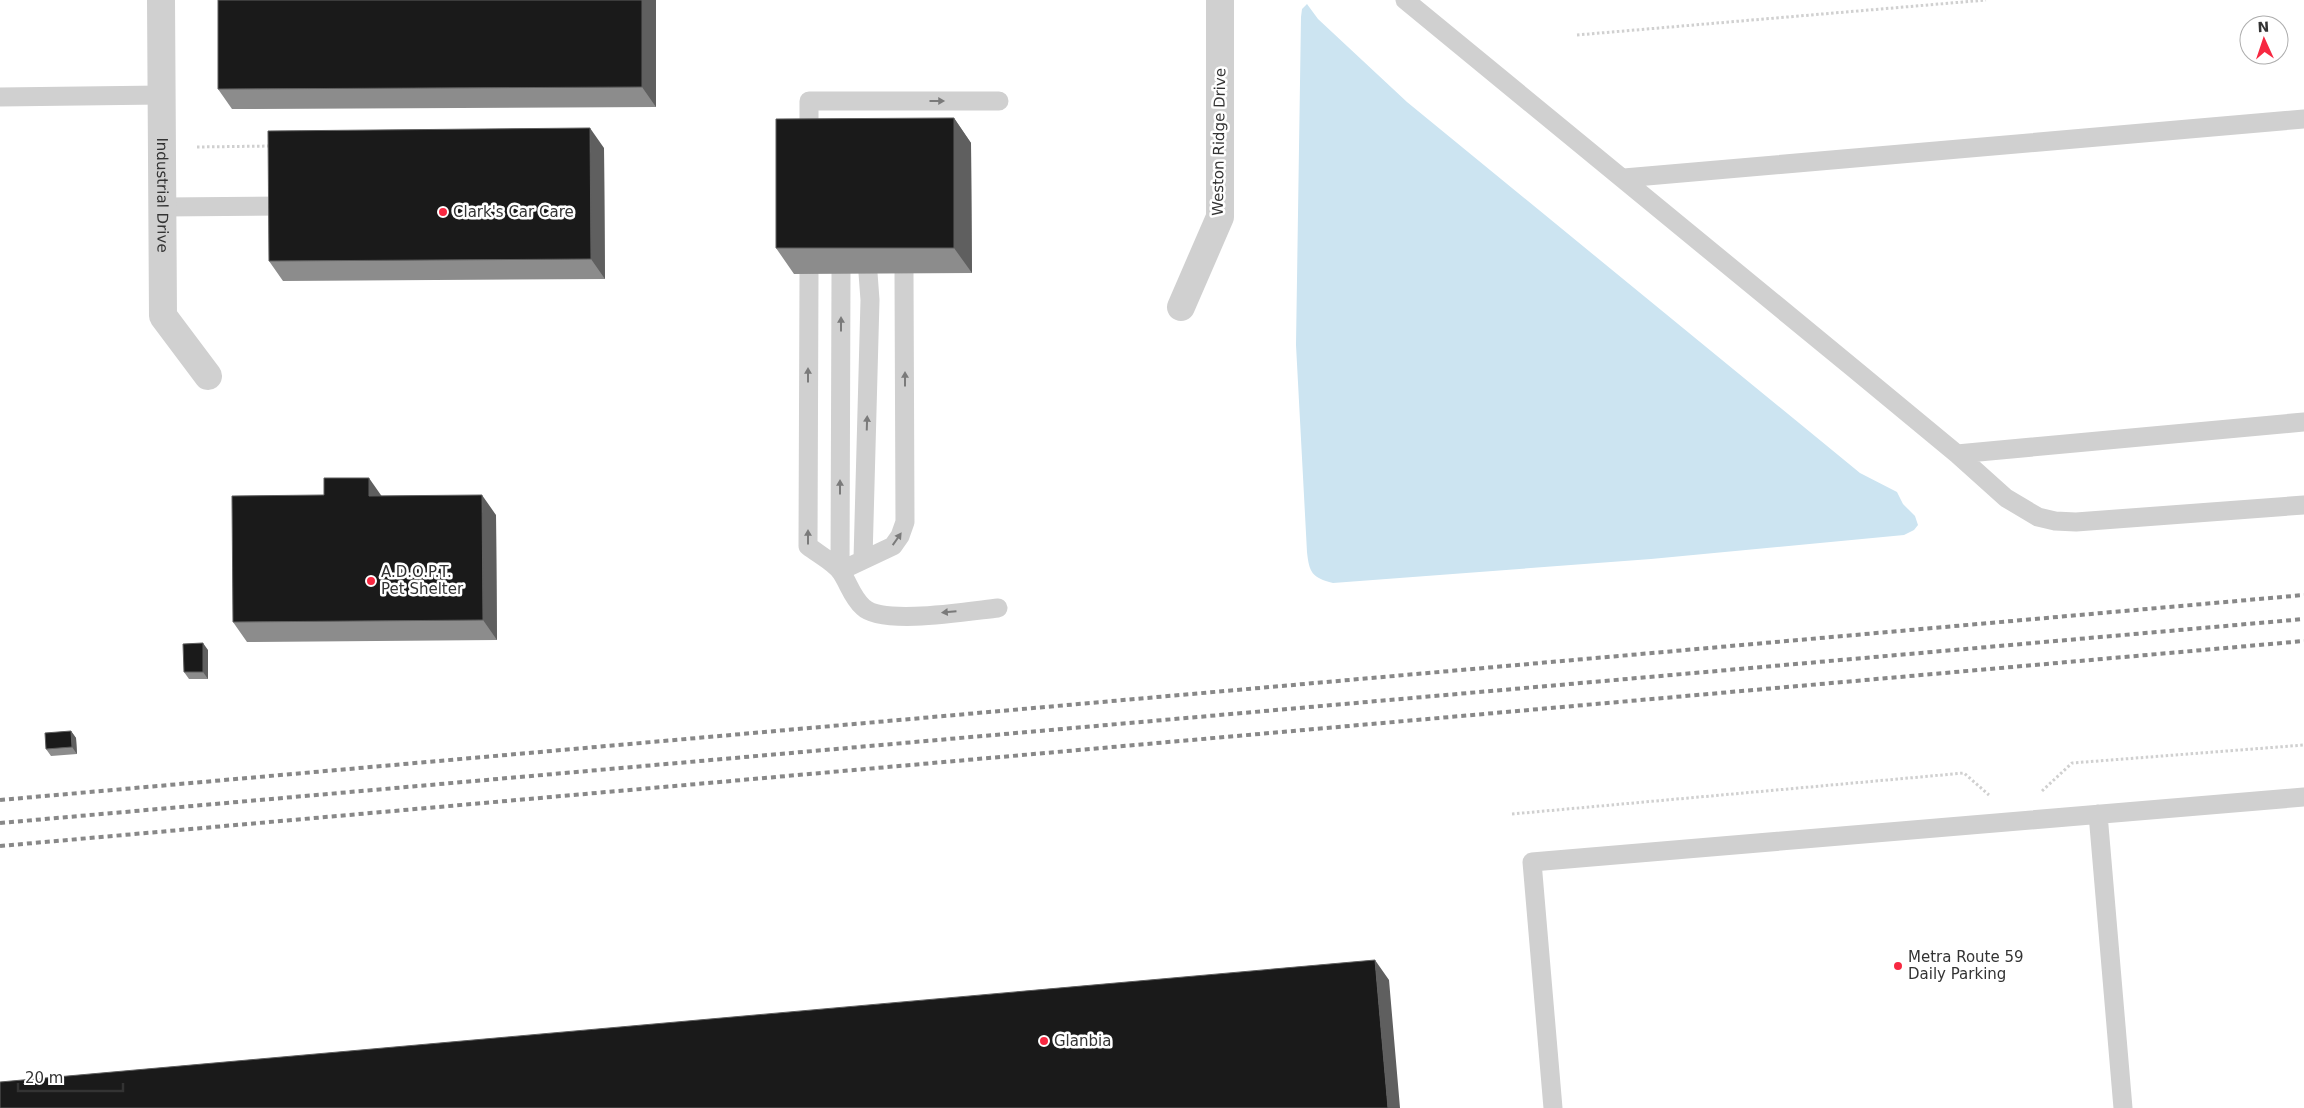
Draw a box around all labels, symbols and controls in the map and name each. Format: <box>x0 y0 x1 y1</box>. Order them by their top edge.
north arrow <box>2239 15 2289 65</box>
text: N <box>2257 19 2270 35</box>
street label: Weston Ridge Drive <box>1209 68 1229 216</box>
one-way arrow <box>930 97 946 105</box>
street label: Industrial Drive <box>153 137 172 253</box>
place label: Clark's Car Care <box>453 203 574 221</box>
marker: Clark's Car Care <box>437 206 449 218</box>
one-way arrow <box>837 316 845 332</box>
one-way arrow <box>804 367 812 383</box>
one-way arrow <box>901 371 909 387</box>
one-way arrow <box>863 414 871 430</box>
one-way arrow <box>836 479 844 495</box>
one-way arrow <box>804 529 812 545</box>
one-way arrow <box>892 532 902 546</box>
place label: A.D.O.P.T. Pet Shelter <box>381 563 464 598</box>
marker: A.D.O.P.T. Pet Shelter <box>365 575 377 587</box>
one-way arrow <box>941 609 957 617</box>
place label: Metra Route 59 Daily Parking <box>1908 948 2024 983</box>
marker: Metra Route 59 Daily Parking <box>1892 960 1904 972</box>
place label: Glanbia <box>1054 1032 1111 1050</box>
marker: Glanbia <box>1038 1035 1050 1047</box>
scale bar <box>18 1060 122 1092</box>
text: 20 m <box>25 1069 63 1087</box>

